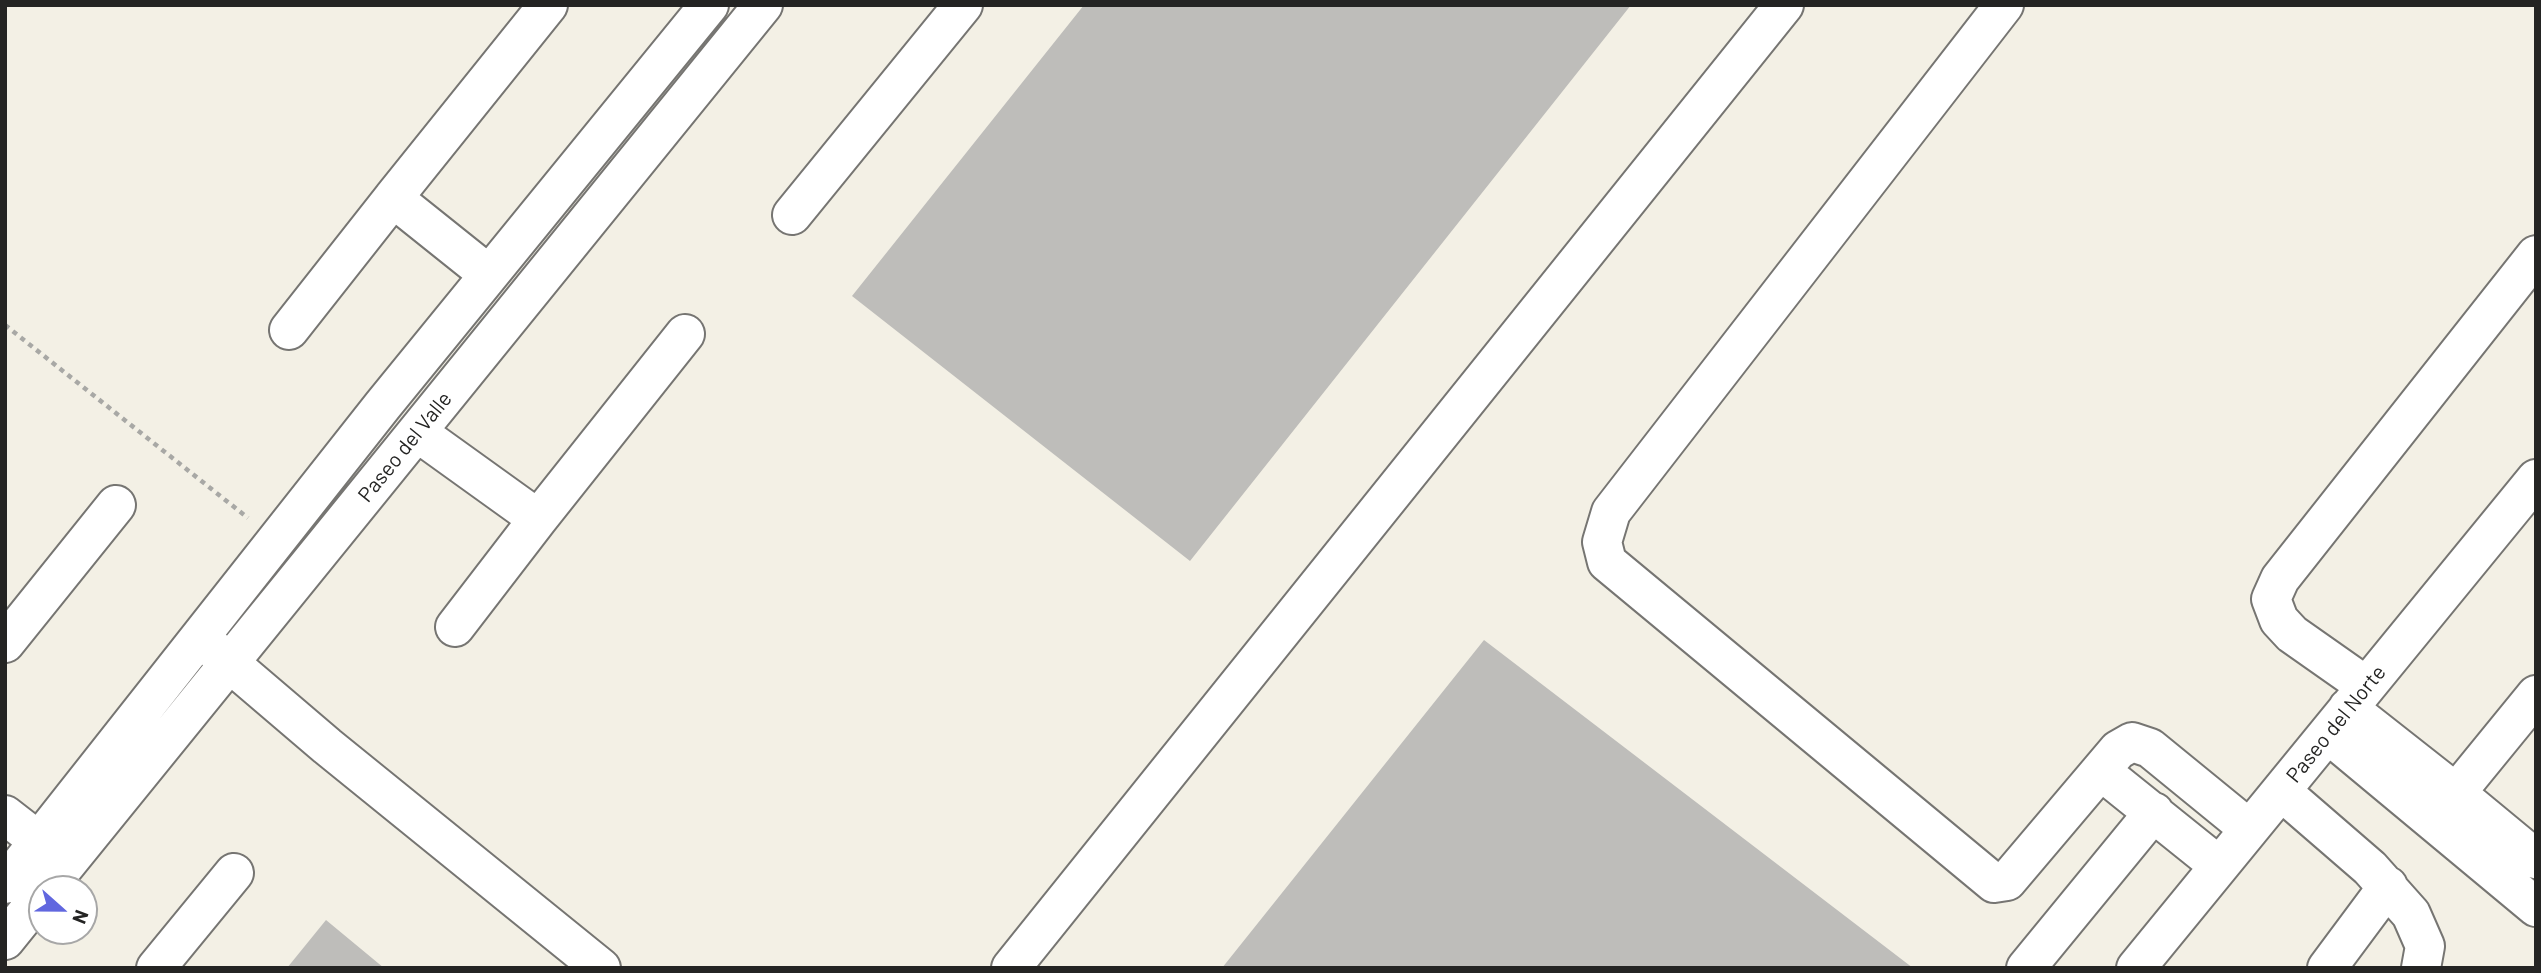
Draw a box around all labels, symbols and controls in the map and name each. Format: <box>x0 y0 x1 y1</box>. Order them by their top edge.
street label: Paseo del Valle <box>353 387 457 507</box>
street label: Paseo del Norte <box>2281 660 2391 788</box>
north arrow <box>28 875 98 945</box>
text: N <box>68 907 94 927</box>

